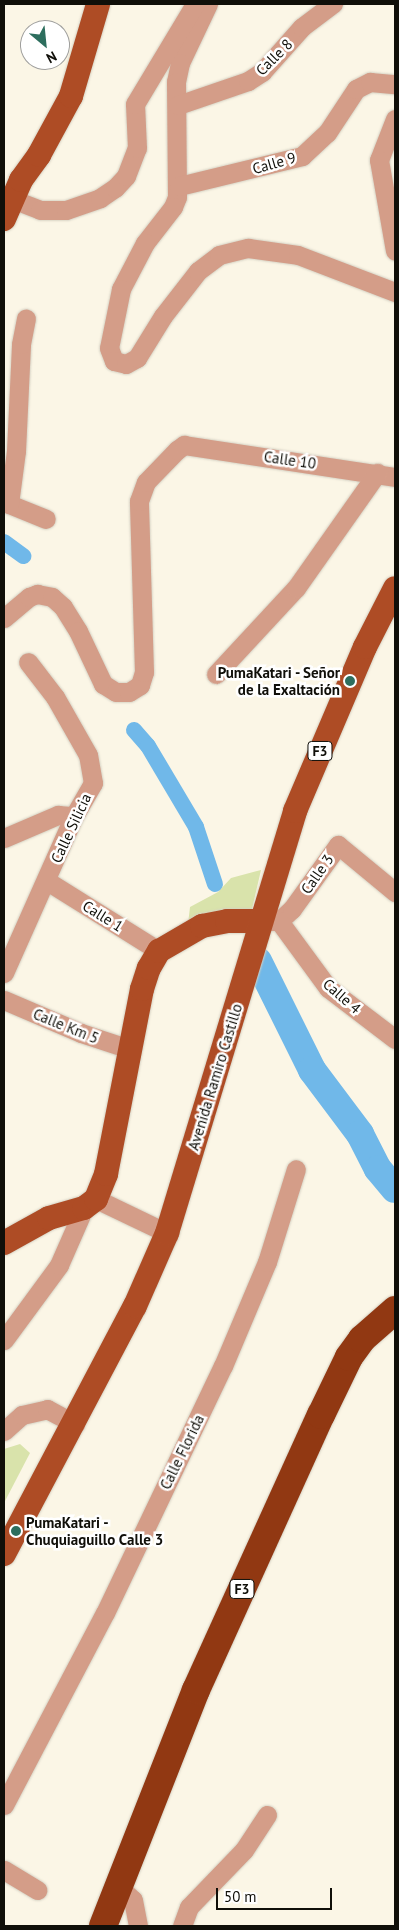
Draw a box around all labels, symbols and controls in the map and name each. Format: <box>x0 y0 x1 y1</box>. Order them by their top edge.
north arrow <box>20 20 70 70</box>
street label: Calle 8 <box>252 35 296 79</box>
text: N <box>43 47 60 67</box>
street label: Calle 9 <box>250 148 298 178</box>
street label: Calle 10 <box>263 447 317 473</box>
place label: PumaKatari - Señor de la Exaltación <box>216 663 340 698</box>
marker: PumaKatari - Señor de la Exaltación <box>344 675 356 687</box>
road number: F3 <box>306 739 334 762</box>
street label: Calle Silicia <box>47 790 95 866</box>
street label: Calle 3 <box>297 851 337 897</box>
street label: Calle 1 <box>79 897 127 935</box>
street label: Calle 4 <box>319 975 365 1017</box>
street label: Avenida Ramiro Castillo <box>184 1002 246 1152</box>
street label: Calle Km 5 <box>31 1005 101 1047</box>
street label: Calle Florida <box>156 1412 208 1492</box>
place label: PumaKatari - Chuquiaguillo Calle 3 <box>26 1513 163 1548</box>
marker: PumaKatari - Chuquiaguillo Calle 3 <box>10 1525 22 1537</box>
road number: F3 <box>228 1578 256 1600</box>
scale bar <box>219 1878 335 1910</box>
text: 50 m <box>224 1887 257 1906</box>

